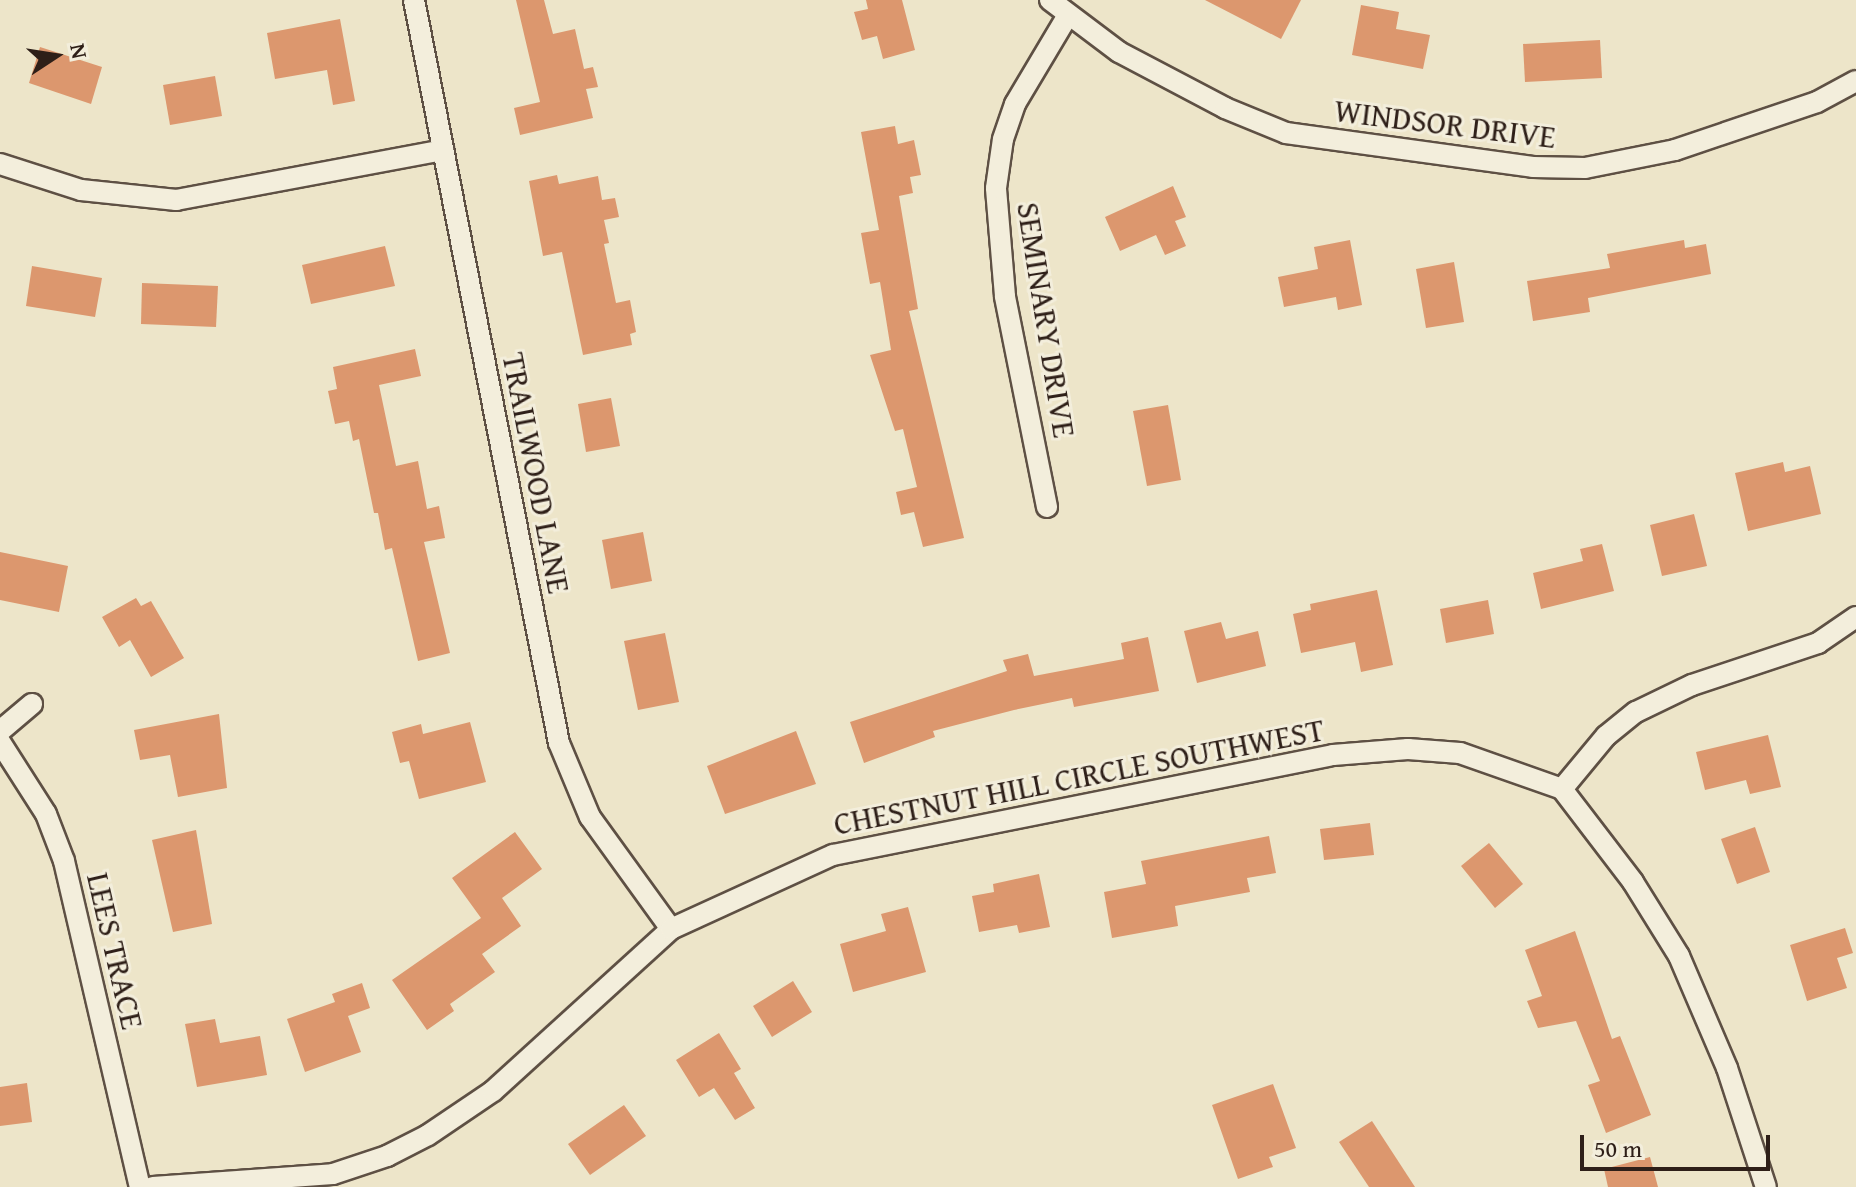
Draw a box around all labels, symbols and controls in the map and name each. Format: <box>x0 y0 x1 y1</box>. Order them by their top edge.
north arrow <box>16 16 96 96</box>
text: N <box>62 40 97 62</box>
street label: WINDSOR DRIVE <box>1332 91 1558 157</box>
street label: SEMINARY DRIVE <box>1008 200 1084 440</box>
street label: TRAILWOOD LANE <box>494 349 578 597</box>
street label: CHESTNUT HILL CIRCLE SOUTHWEST <box>831 711 1327 843</box>
street label: LEES TRACE <box>78 869 152 1033</box>
scale bar <box>1584 1119 1774 1169</box>
text: 50 m <box>1594 1131 1642 1166</box>

